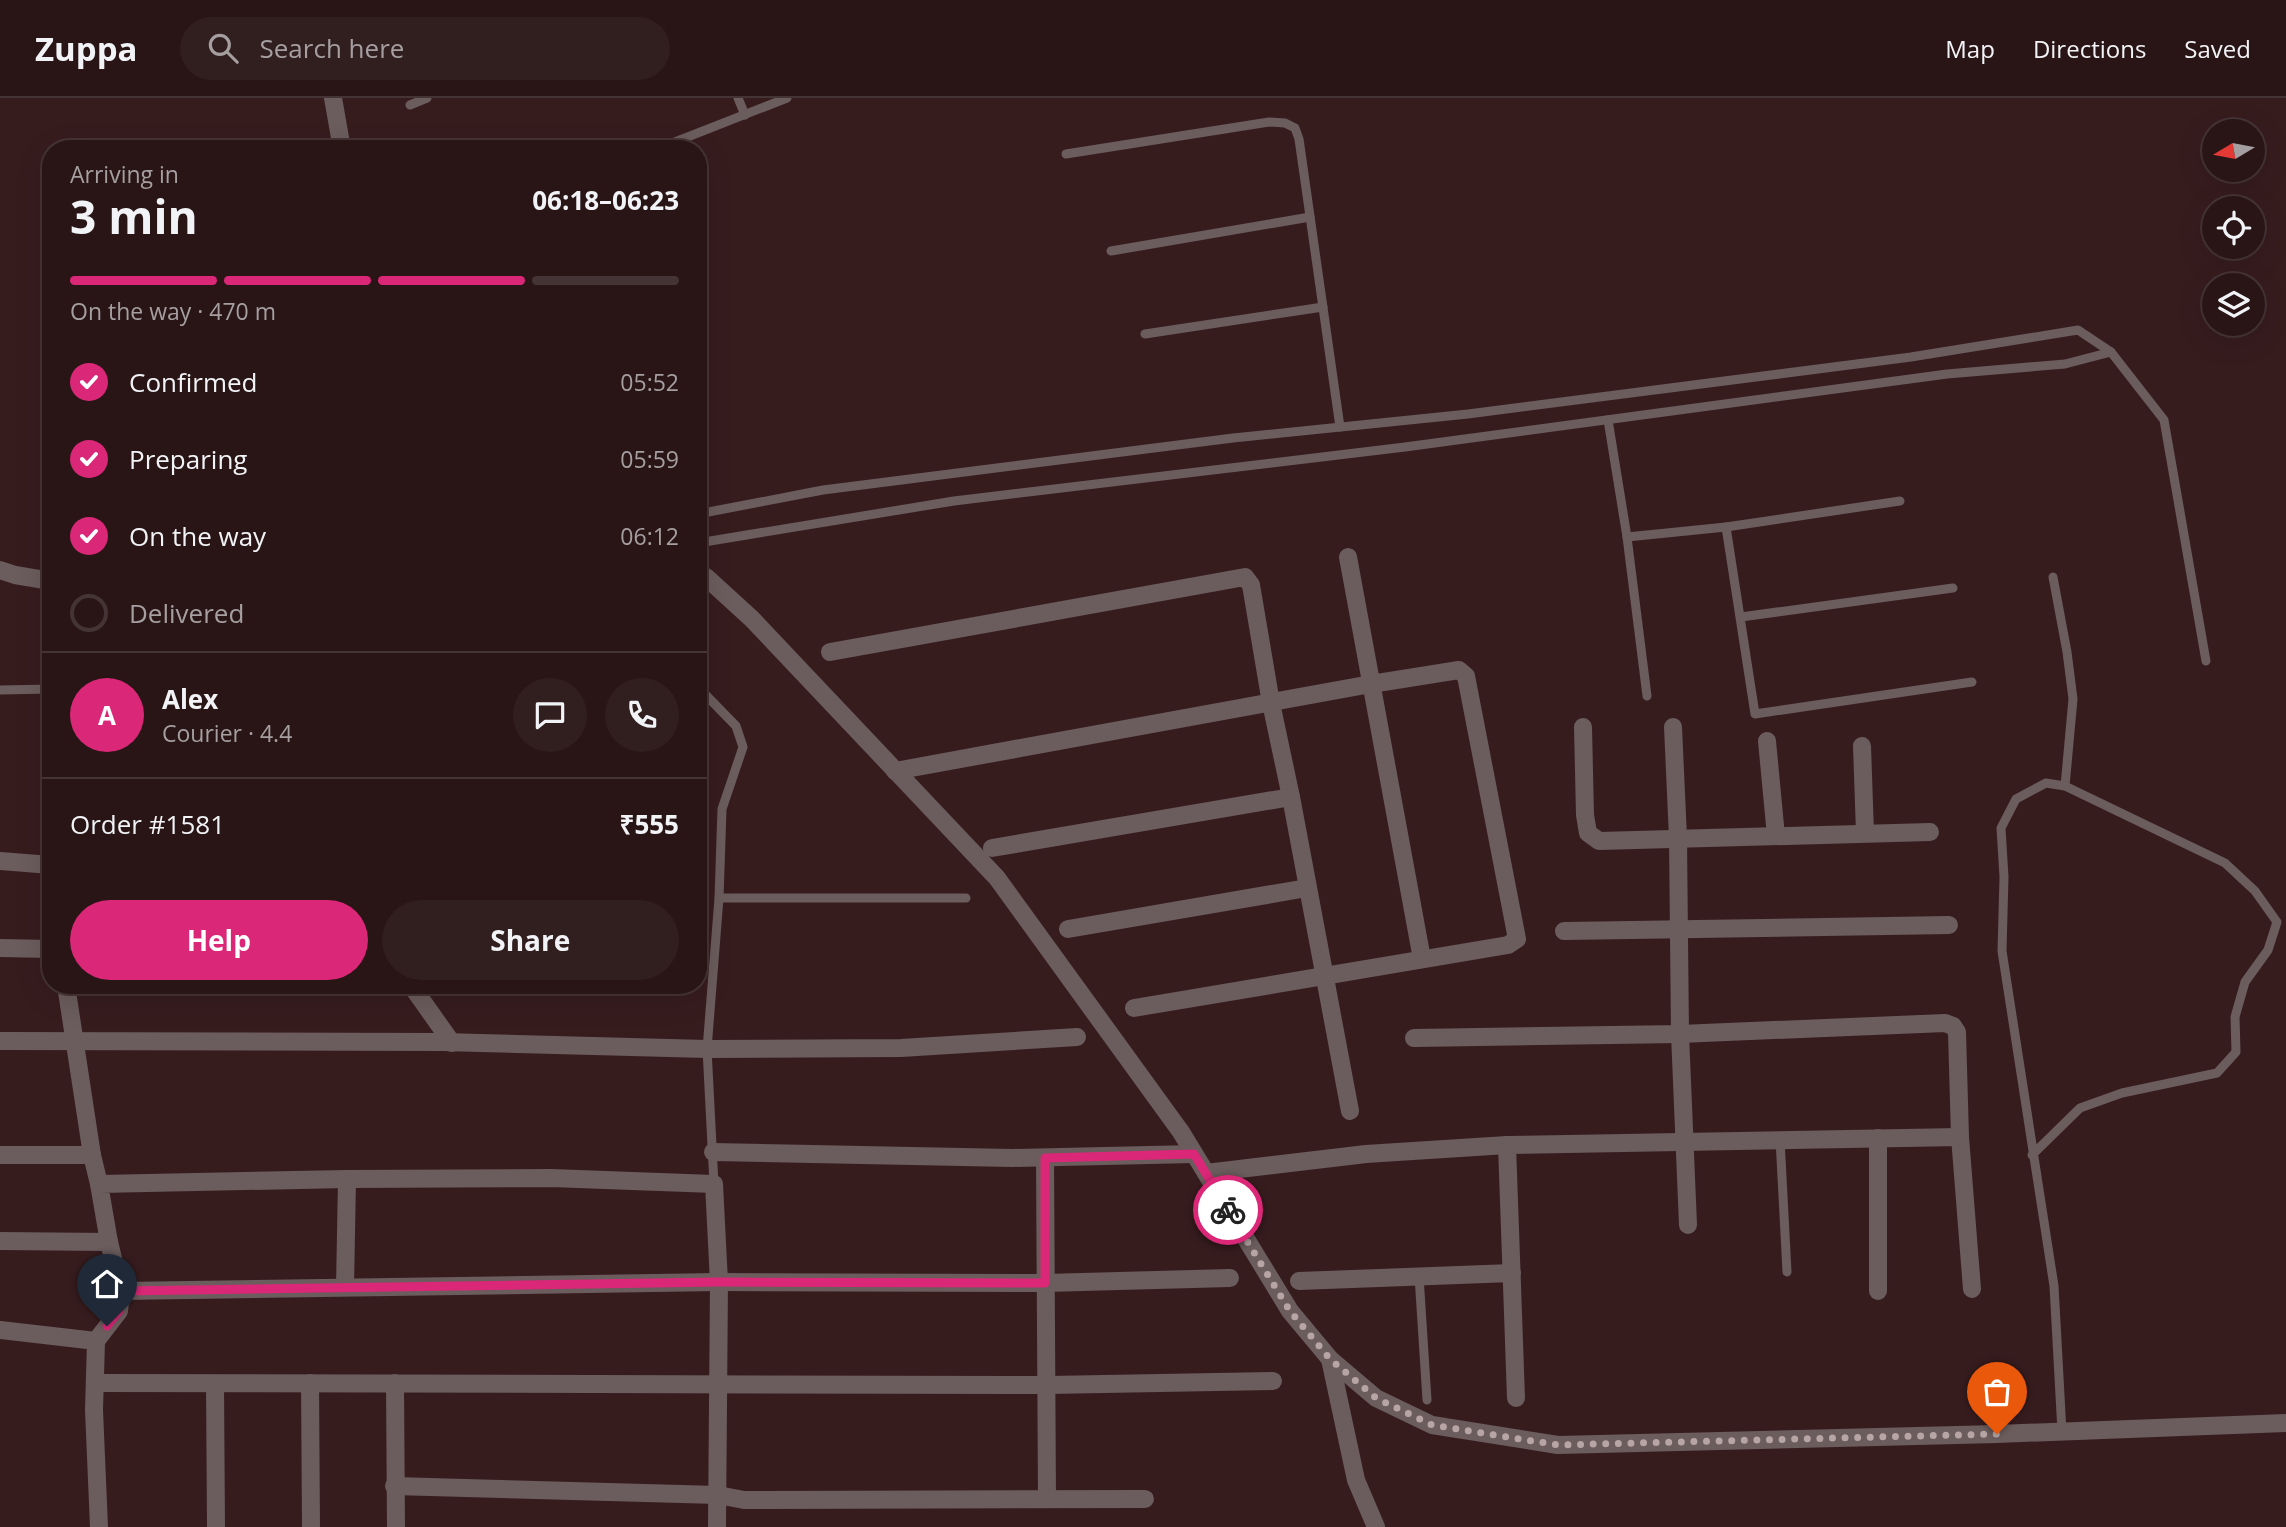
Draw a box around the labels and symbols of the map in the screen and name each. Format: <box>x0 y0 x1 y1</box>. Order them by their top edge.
north arrow <box>2202 119 2264 182</box>
courier <box>1193 1175 1263 1245</box>
pin <box>77 1254 137 1326</box>
pin <box>1967 1362 2027 1434</box>

